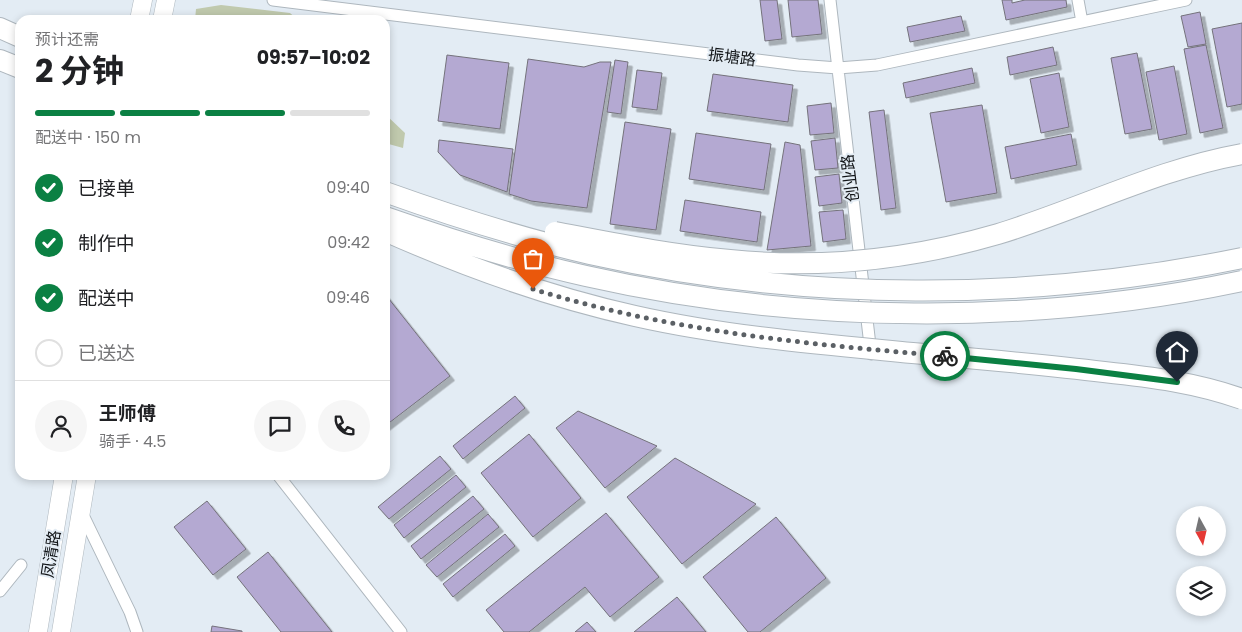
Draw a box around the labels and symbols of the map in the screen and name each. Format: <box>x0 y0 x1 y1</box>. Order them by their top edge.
street label: 振塘路 <box>707 43 757 71</box>
street label: 创业路 <box>836 153 864 203</box>
pin <box>512 238 554 289</box>
courier <box>920 331 970 381</box>
pin <box>1156 331 1198 382</box>
north arrow <box>1176 506 1226 556</box>
street label: 凤清路 <box>36 528 66 580</box>

